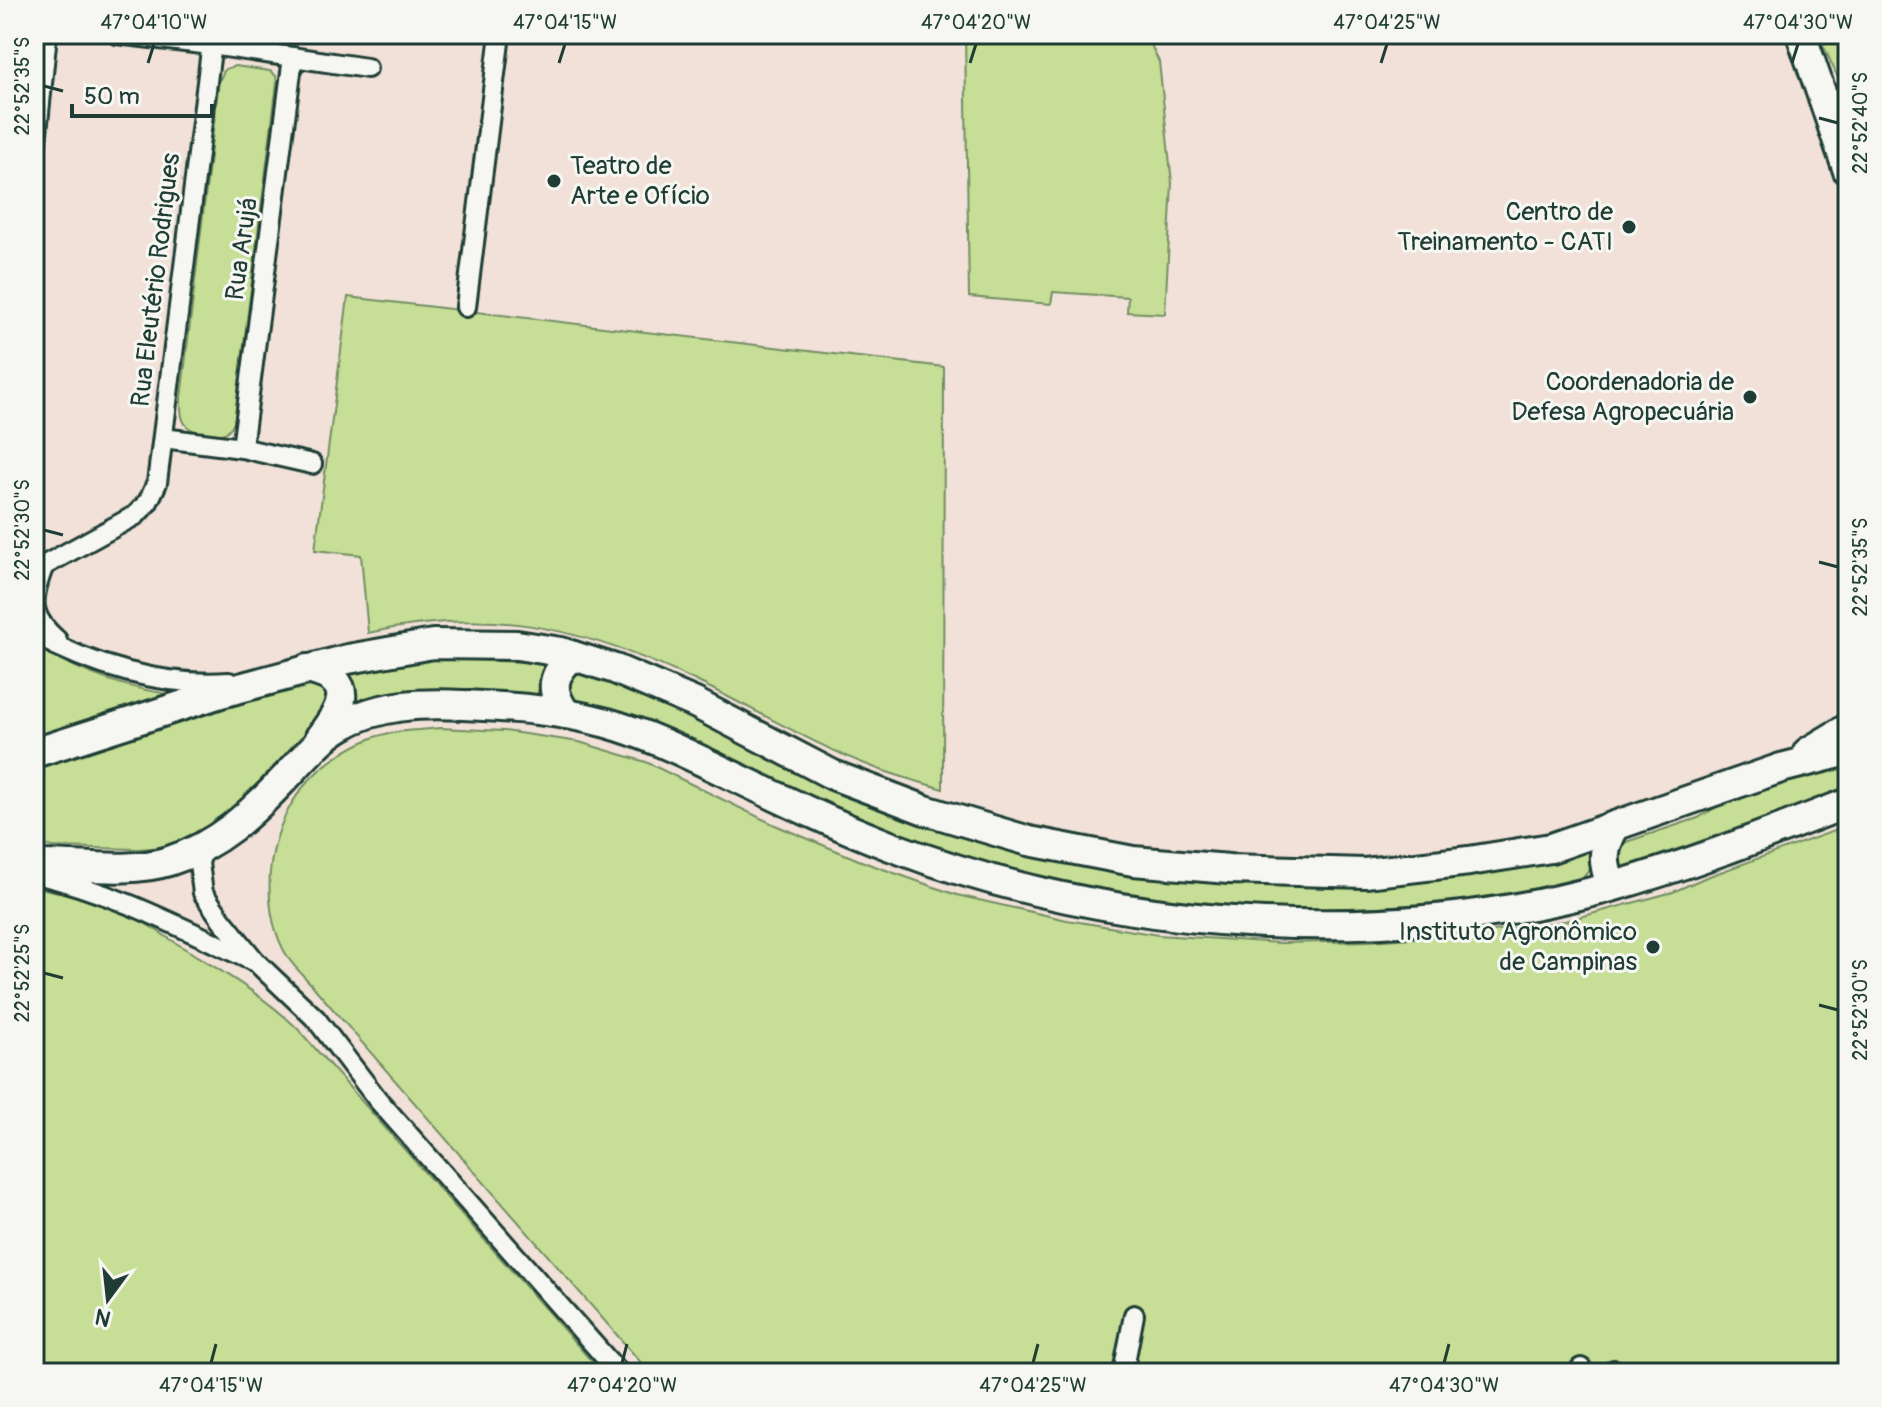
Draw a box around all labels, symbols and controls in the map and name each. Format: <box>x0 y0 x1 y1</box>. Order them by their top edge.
text: 47°04'10"W <box>101 10 207 35</box>
text: 47°04'15"W <box>513 10 617 35</box>
text: 47°04'20"W <box>921 10 1031 35</box>
text: 47°04'25"W <box>1333 10 1441 35</box>
text: 47°04'30"W <box>1743 10 1853 35</box>
text: 22°52'35"S <box>10 37 35 135</box>
scale bar <box>72 68 212 118</box>
text: 22°52'40"S <box>1848 72 1873 174</box>
text: 50 m <box>84 82 140 111</box>
place label: Teatro de Arte e Ofício <box>570 150 710 212</box>
street label: Rua Eleutério Rodrigues <box>125 151 187 409</box>
marker: Teatro de Arte e Ofício <box>545 172 563 190</box>
street label: Rua Arujá <box>219 196 265 302</box>
place label: Centro de Treinamento - CATI <box>1397 196 1613 258</box>
marker: Centro de Treinamento - CATI <box>1620 218 1638 236</box>
place label: Coordenadoria de Defesa Agropecuária <box>1511 366 1734 428</box>
marker: Coordenadoria de Defesa Agropecuária <box>1741 388 1759 406</box>
text: 22°52'30"S <box>10 479 35 581</box>
text: 22°52'35"S <box>1848 518 1873 616</box>
place label: Instituto Agronômico de Campinas <box>1399 916 1637 978</box>
text: 22°52'25"S <box>10 924 35 1022</box>
marker: Instituto Agronômico de Campinas <box>1644 938 1662 956</box>
text: 22°52'30"S <box>1848 959 1873 1061</box>
north arrow <box>68 1259 148 1339</box>
text: N <box>92 1302 114 1333</box>
text: 47°04'15"W <box>159 1373 263 1398</box>
text: 47°04'20"W <box>567 1373 677 1398</box>
text: 47°04'25"W <box>979 1373 1087 1398</box>
text: 47°04'30"W <box>1389 1373 1499 1398</box>

